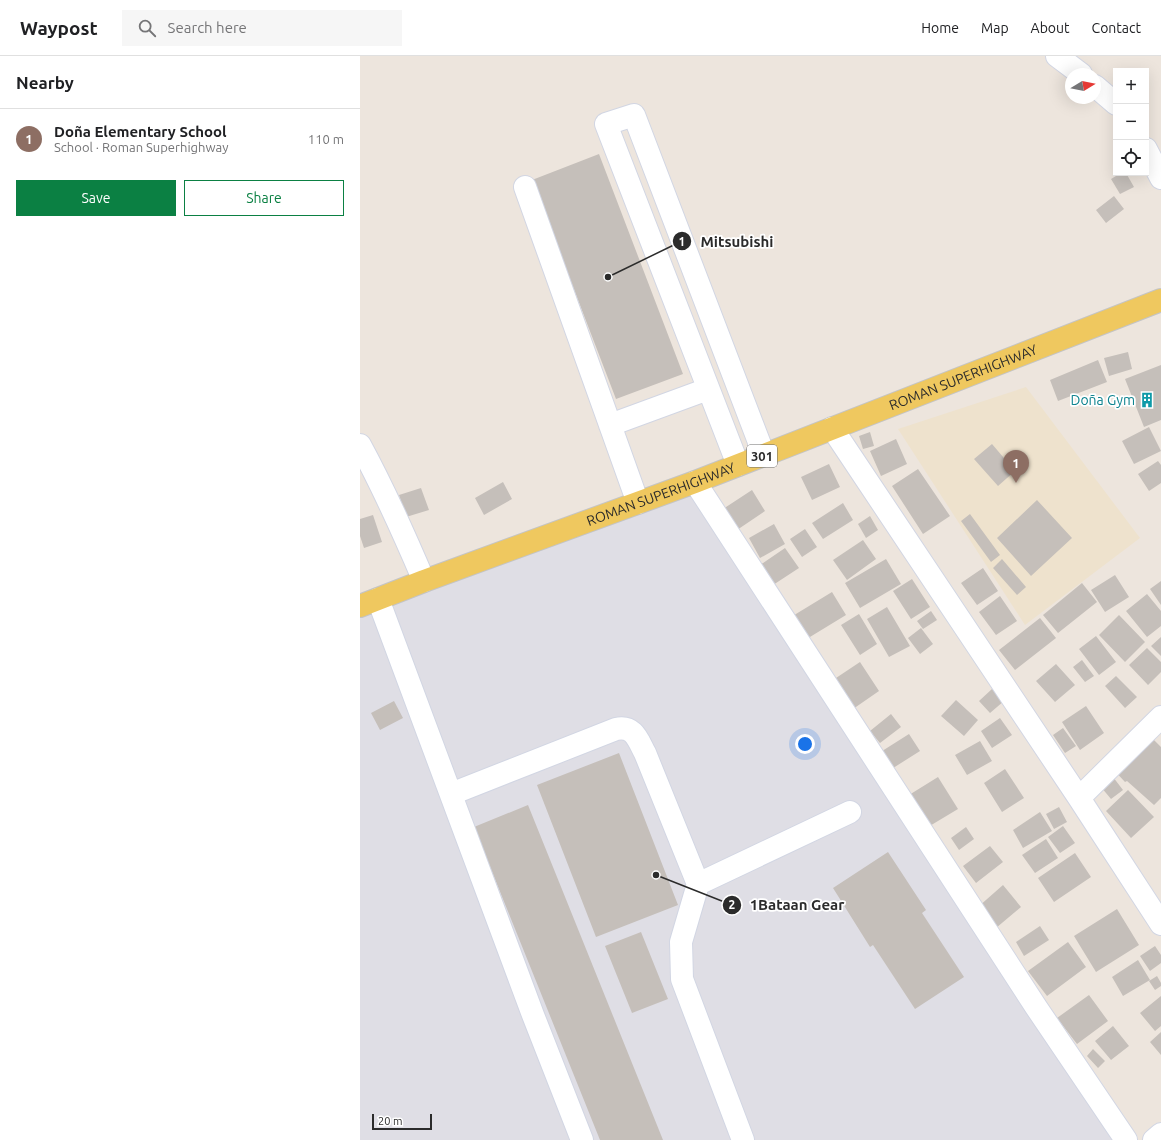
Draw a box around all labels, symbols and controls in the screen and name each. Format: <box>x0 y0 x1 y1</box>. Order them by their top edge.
search box <box>122 10 402 46</box>
text: Waypost <box>20 17 98 39</box>
icon: search <box>136 17 158 39</box>
text: Search here <box>168 19 247 36</box>
text: Home <box>921 20 959 36</box>
text: Map <box>981 20 1009 36</box>
text: About <box>1031 20 1070 36</box>
text: Contact <box>1092 20 1141 36</box>
north arrow <box>1065 68 1101 104</box>
map controls <box>1113 68 1149 176</box>
button: + <box>1113 68 1149 104</box>
text: Nearby <box>16 73 74 92</box>
button: − <box>1113 104 1149 140</box>
text: Doña Elementary School <box>54 123 227 140</box>
text: 1 <box>25 132 33 146</box>
text: 110 m <box>308 132 344 146</box>
text: School · Roman Superhighway <box>54 140 228 154</box>
button: locate <box>1113 140 1149 176</box>
button: Save <box>16 180 176 216</box>
button: Share <box>184 180 344 216</box>
callout: Mitsubishi <box>672 228 781 255</box>
text: Mitsubishi <box>700 233 774 250</box>
text: 1 <box>679 235 685 248</box>
street label: ROMAN SUPERHIGHWAY <box>887 341 1039 413</box>
building icon: Doña Gym <box>1138 391 1156 409</box>
place label: Doña Gym <box>1071 392 1135 408</box>
road number: 301 <box>747 445 777 467</box>
pin: 1 <box>1003 450 1029 483</box>
street label: ROMAN SUPERHIGHWAY <box>584 459 737 529</box>
your location <box>795 734 815 754</box>
callout: 1Bataan Gear <box>722 892 853 919</box>
text: 1Bataan Gear <box>750 896 845 913</box>
text: 2 <box>729 898 736 911</box>
scale bar <box>372 1112 432 1131</box>
text: 20 m <box>378 1115 402 1127</box>

